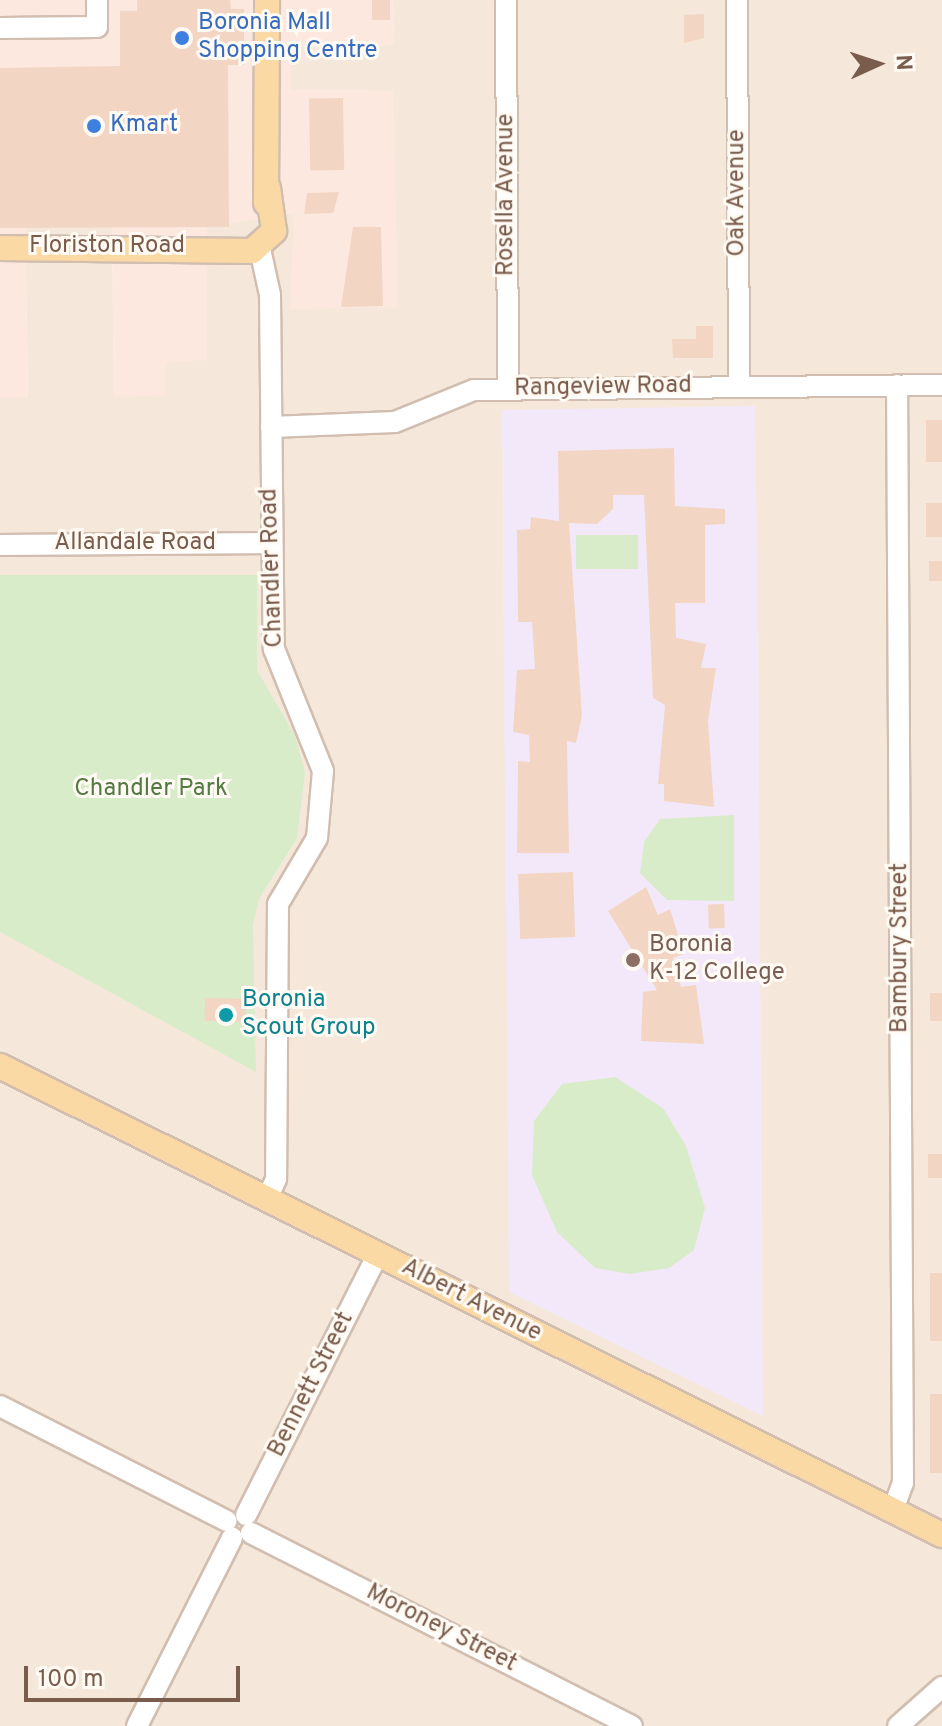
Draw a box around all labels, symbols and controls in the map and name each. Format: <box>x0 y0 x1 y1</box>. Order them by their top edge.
place label: Boronia Mall Shopping Centre <box>198 10 377 66</box>
north arrow <box>838 24 918 104</box>
marker: Boronia Mall Shopping Centre <box>173 29 191 47</box>
text: N <box>889 54 916 71</box>
place label: Kmart <box>110 112 178 140</box>
street label: Rosella Avenue <box>493 113 521 277</box>
marker: Kmart <box>85 117 103 135</box>
street label: Oak Avenue <box>724 129 752 257</box>
street label: Floriston Road <box>29 233 185 261</box>
street label: Rangeview Road <box>514 372 692 404</box>
street label: Chandler Road <box>256 488 290 648</box>
street label: Allandale Road <box>54 530 216 558</box>
park label: Chandler Park <box>74 776 228 804</box>
street label: Bambury Street <box>887 863 915 1033</box>
place label: Boronia K-12 College <box>649 932 785 988</box>
marker: Boronia K-12 College <box>624 951 642 969</box>
place label: Boronia Scout Group <box>242 987 376 1043</box>
marker: Boronia Scout Group <box>217 1006 235 1024</box>
street label: Albert Avenue <box>396 1253 546 1349</box>
street label: Bennett Street <box>263 1308 361 1462</box>
street label: Moroney Street <box>361 1579 521 1679</box>
scale bar <box>28 1650 244 1700</box>
text: 100 m <box>38 1665 104 1695</box>

